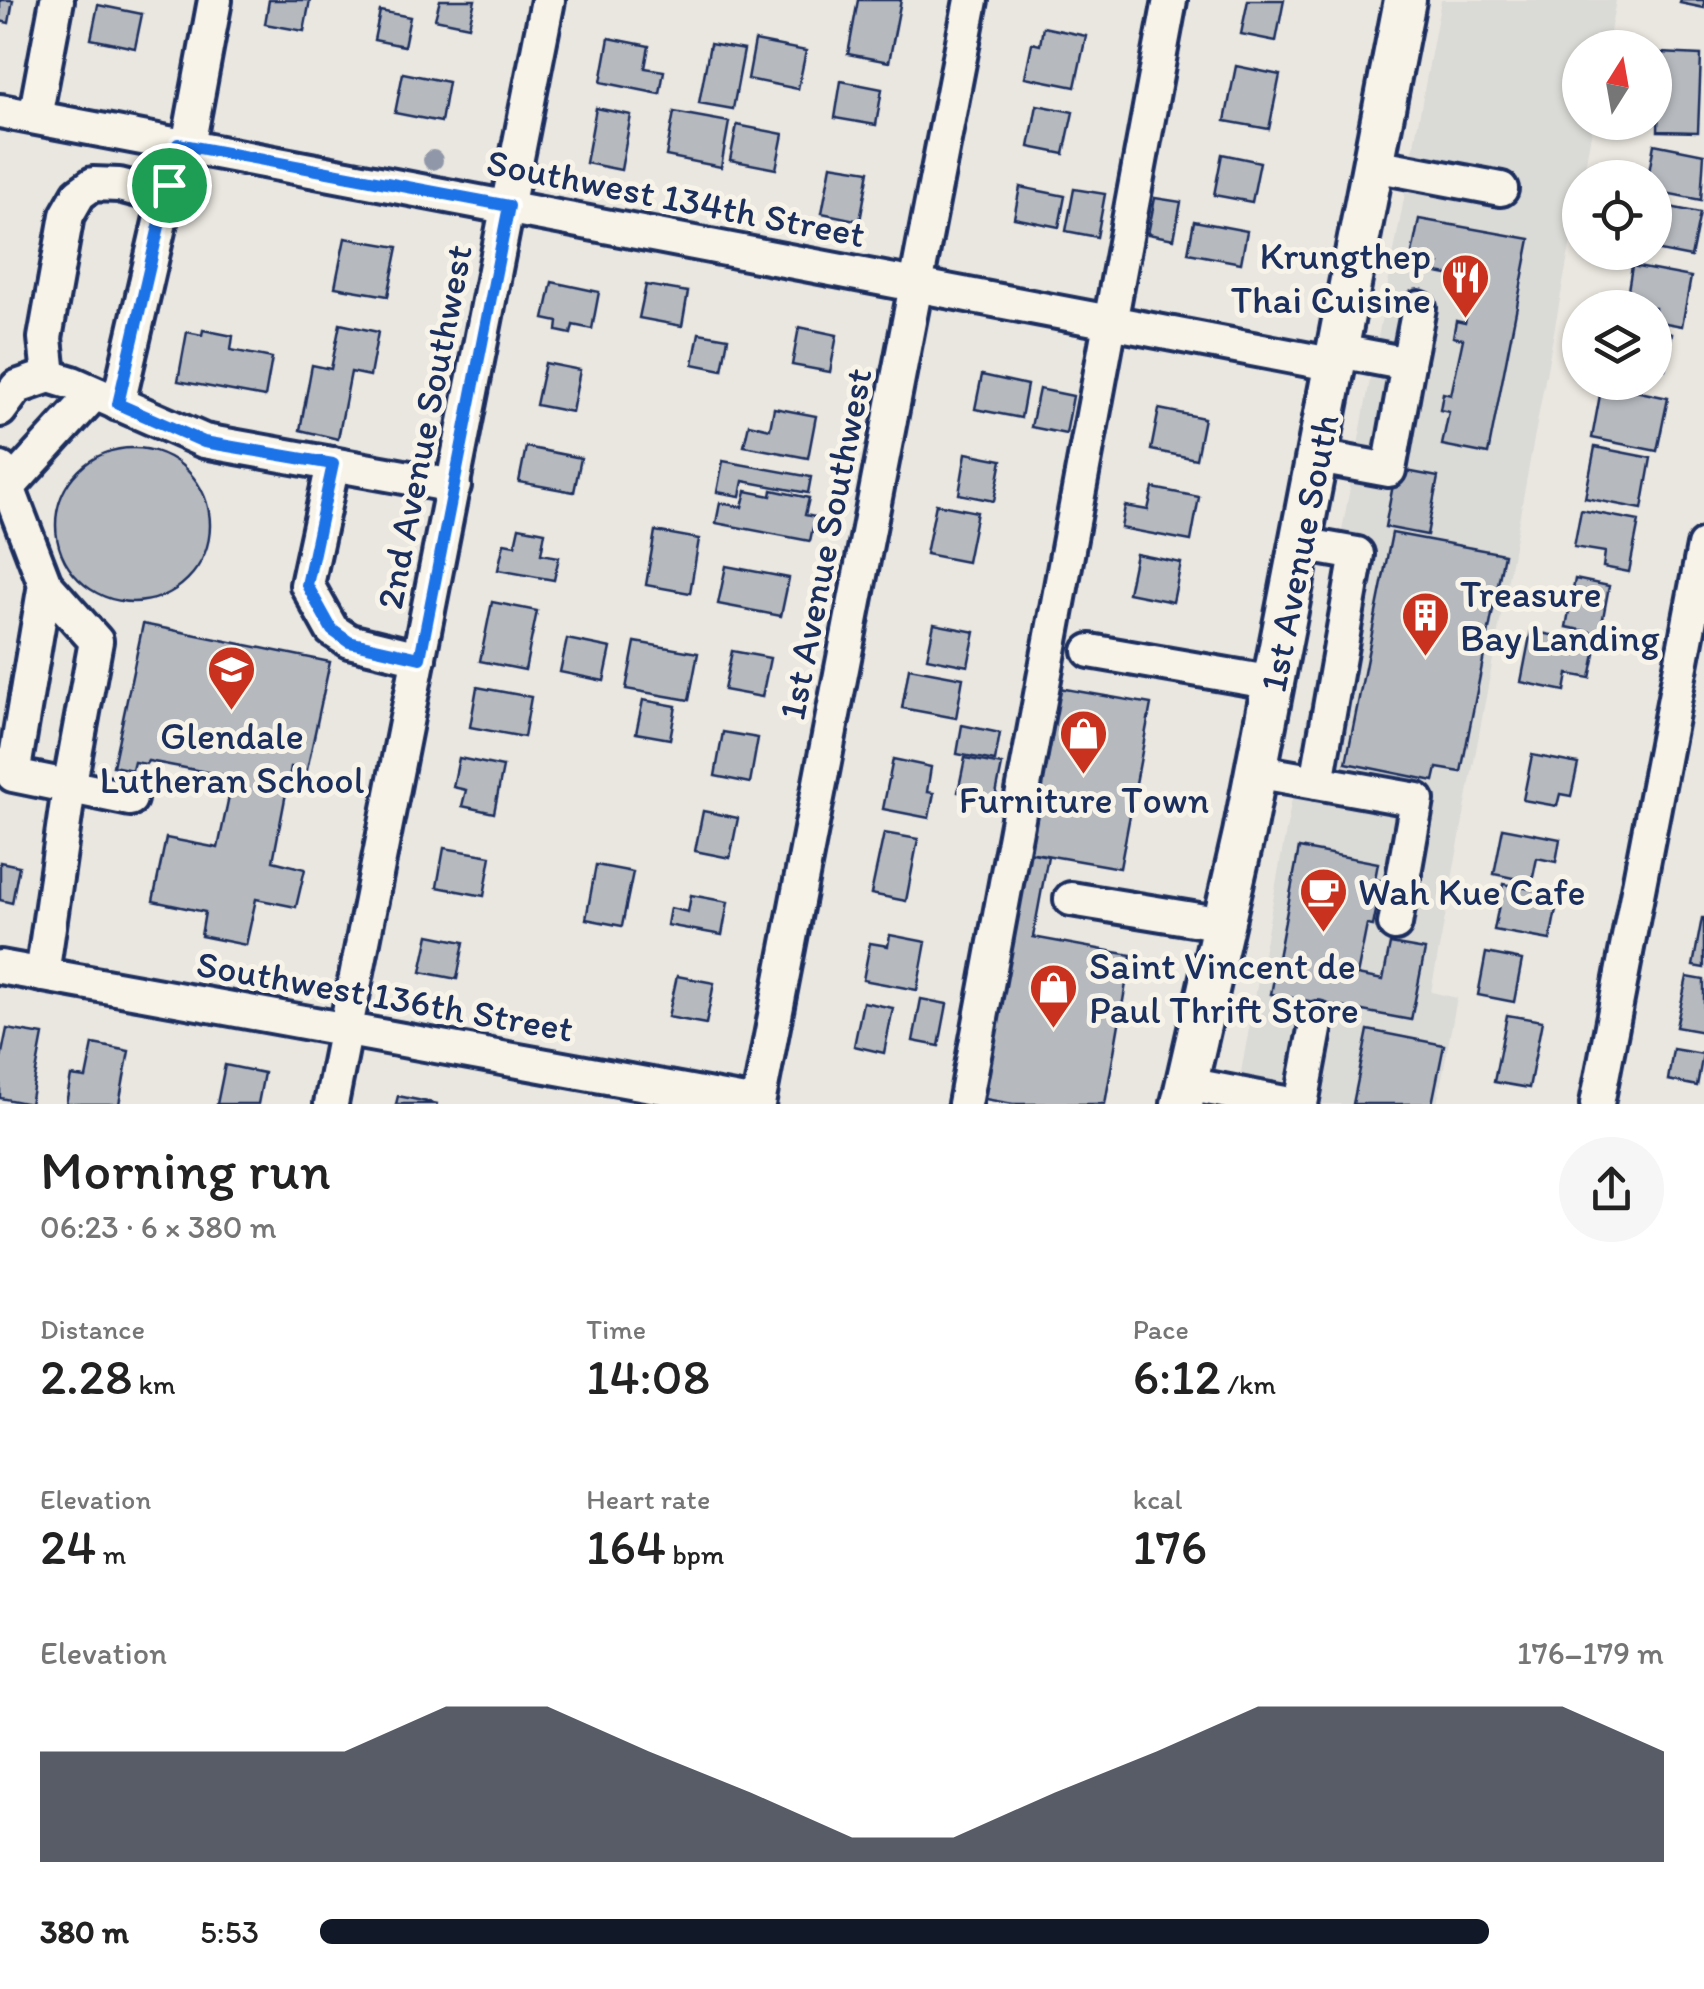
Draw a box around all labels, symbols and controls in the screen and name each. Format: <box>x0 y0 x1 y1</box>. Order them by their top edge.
north arrow <box>1562 30 1672 140</box>
map controls <box>1562 30 1672 400</box>
street label: Southwest 134th Street <box>483 139 869 257</box>
pin <box>127 143 212 228</box>
icon: arrive <box>142 158 197 213</box>
button: locate <box>1562 160 1672 270</box>
place label: Krungthep Thai Cuisine <box>1231 233 1431 323</box>
street label: 2nd Avenue Southwest <box>366 241 482 613</box>
restaurant icon: Krungthep Thai Cuisine <box>1440 252 1492 320</box>
button: layers <box>1562 290 1672 400</box>
street label: 1st Avenue Southwest <box>768 364 882 724</box>
street label: 1st Avenue South <box>1250 410 1348 696</box>
place label: Treasure Bay Landing <box>1460 571 1660 661</box>
building icon: Treasure Bay Landing <box>1399 590 1451 658</box>
school or university icon: Glendale Lutheran School <box>206 644 258 712</box>
shop icon: Furniture Town <box>1058 708 1110 776</box>
place label: Glendale Lutheran School <box>100 713 365 803</box>
place label: Furniture Town <box>959 777 1209 823</box>
cafe icon: Wah Kue Cafe <box>1297 866 1349 934</box>
place label: Wah Kue Cafe <box>1358 869 1586 915</box>
street label: Southwest 136th Street <box>193 940 577 1052</box>
place label: Saint Vincent de Paul Thrift Store <box>1089 943 1359 1033</box>
shop icon: Saint Vincent de Paul Thrift Store <box>1028 962 1080 1030</box>
text: Morning run <box>40 1137 331 1203</box>
button: share <box>1559 1137 1664 1242</box>
text: 06:23 · 6 × 380 m <box>40 1208 277 1246</box>
text: Distance <box>40 1312 145 1346</box>
text: Time <box>586 1312 646 1346</box>
text: Pace <box>1133 1312 1189 1346</box>
text: 2.28 <box>40 1346 132 1407</box>
text: 14:08 <box>586 1346 710 1407</box>
text: 6:12 <box>1133 1346 1221 1407</box>
text: km <box>132 1367 176 1401</box>
text: /km <box>1221 1367 1276 1401</box>
text: Elevation <box>40 1482 151 1516</box>
text: Heart rate <box>586 1482 710 1516</box>
text: kcal <box>1133 1482 1182 1516</box>
text: 24 <box>40 1516 96 1577</box>
text: 164 <box>586 1516 666 1577</box>
text: 176 <box>1133 1516 1207 1577</box>
text: m <box>96 1537 126 1571</box>
text: bpm <box>666 1537 724 1571</box>
text: Elevation <box>40 1634 167 1672</box>
text: 176–179 m <box>1517 1634 1664 1672</box>
text: 380 m <box>40 1913 129 1951</box>
text: 5:53 <box>200 1913 259 1951</box>

